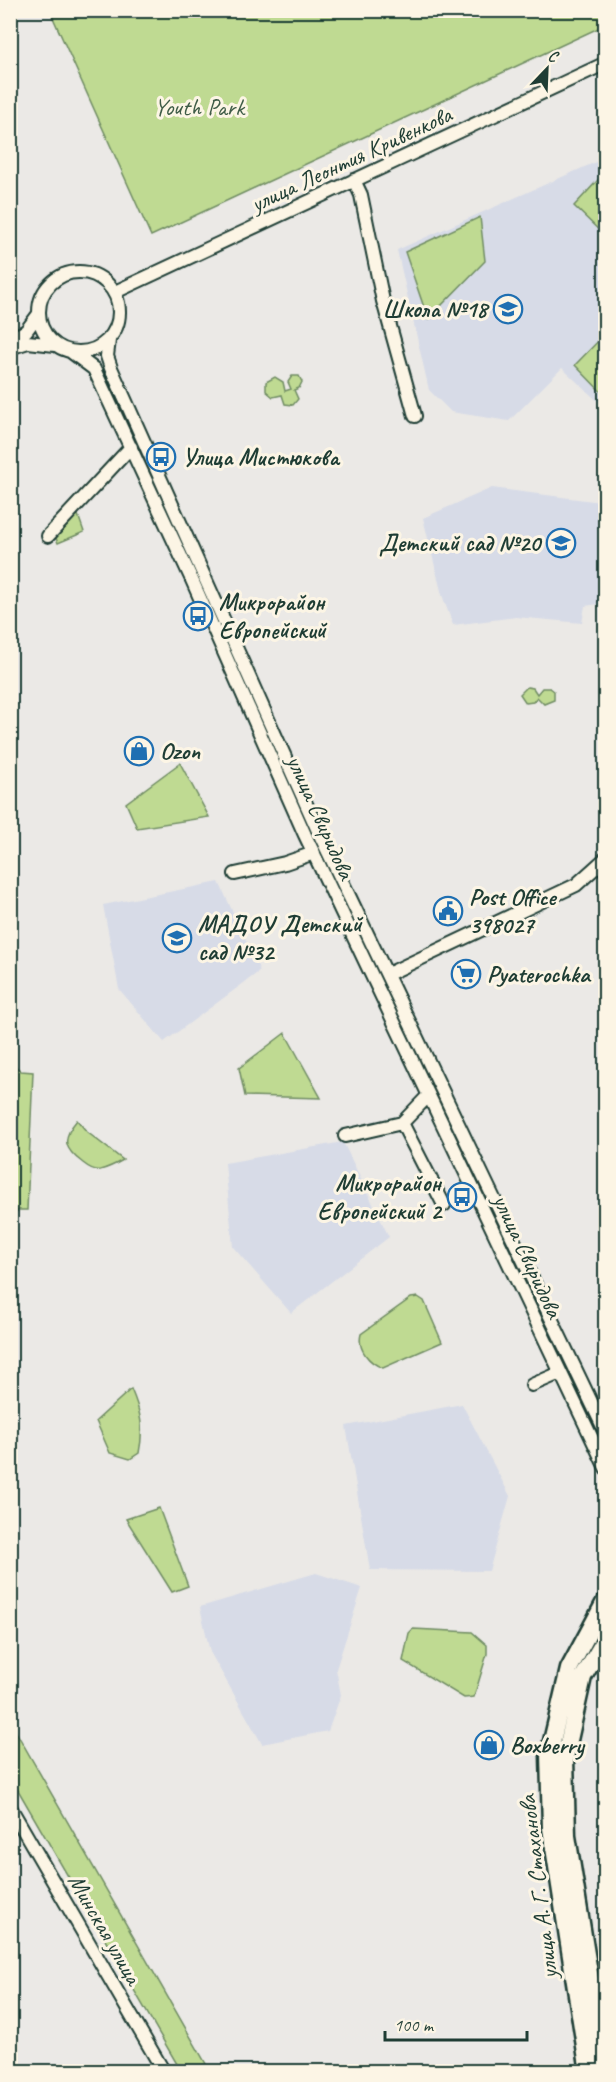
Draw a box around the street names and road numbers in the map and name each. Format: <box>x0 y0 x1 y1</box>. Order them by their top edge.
street label: улица Леонтия Кривенкова <box>244 99 457 220</box>
street label: улица Свиридова <box>279 748 362 885</box>
street label: улица Свиридова <box>485 1188 570 1324</box>
street label: улица А. Г. Стаханова <box>512 1792 564 1983</box>
street label: Минская улица <box>61 1868 150 1992</box>

